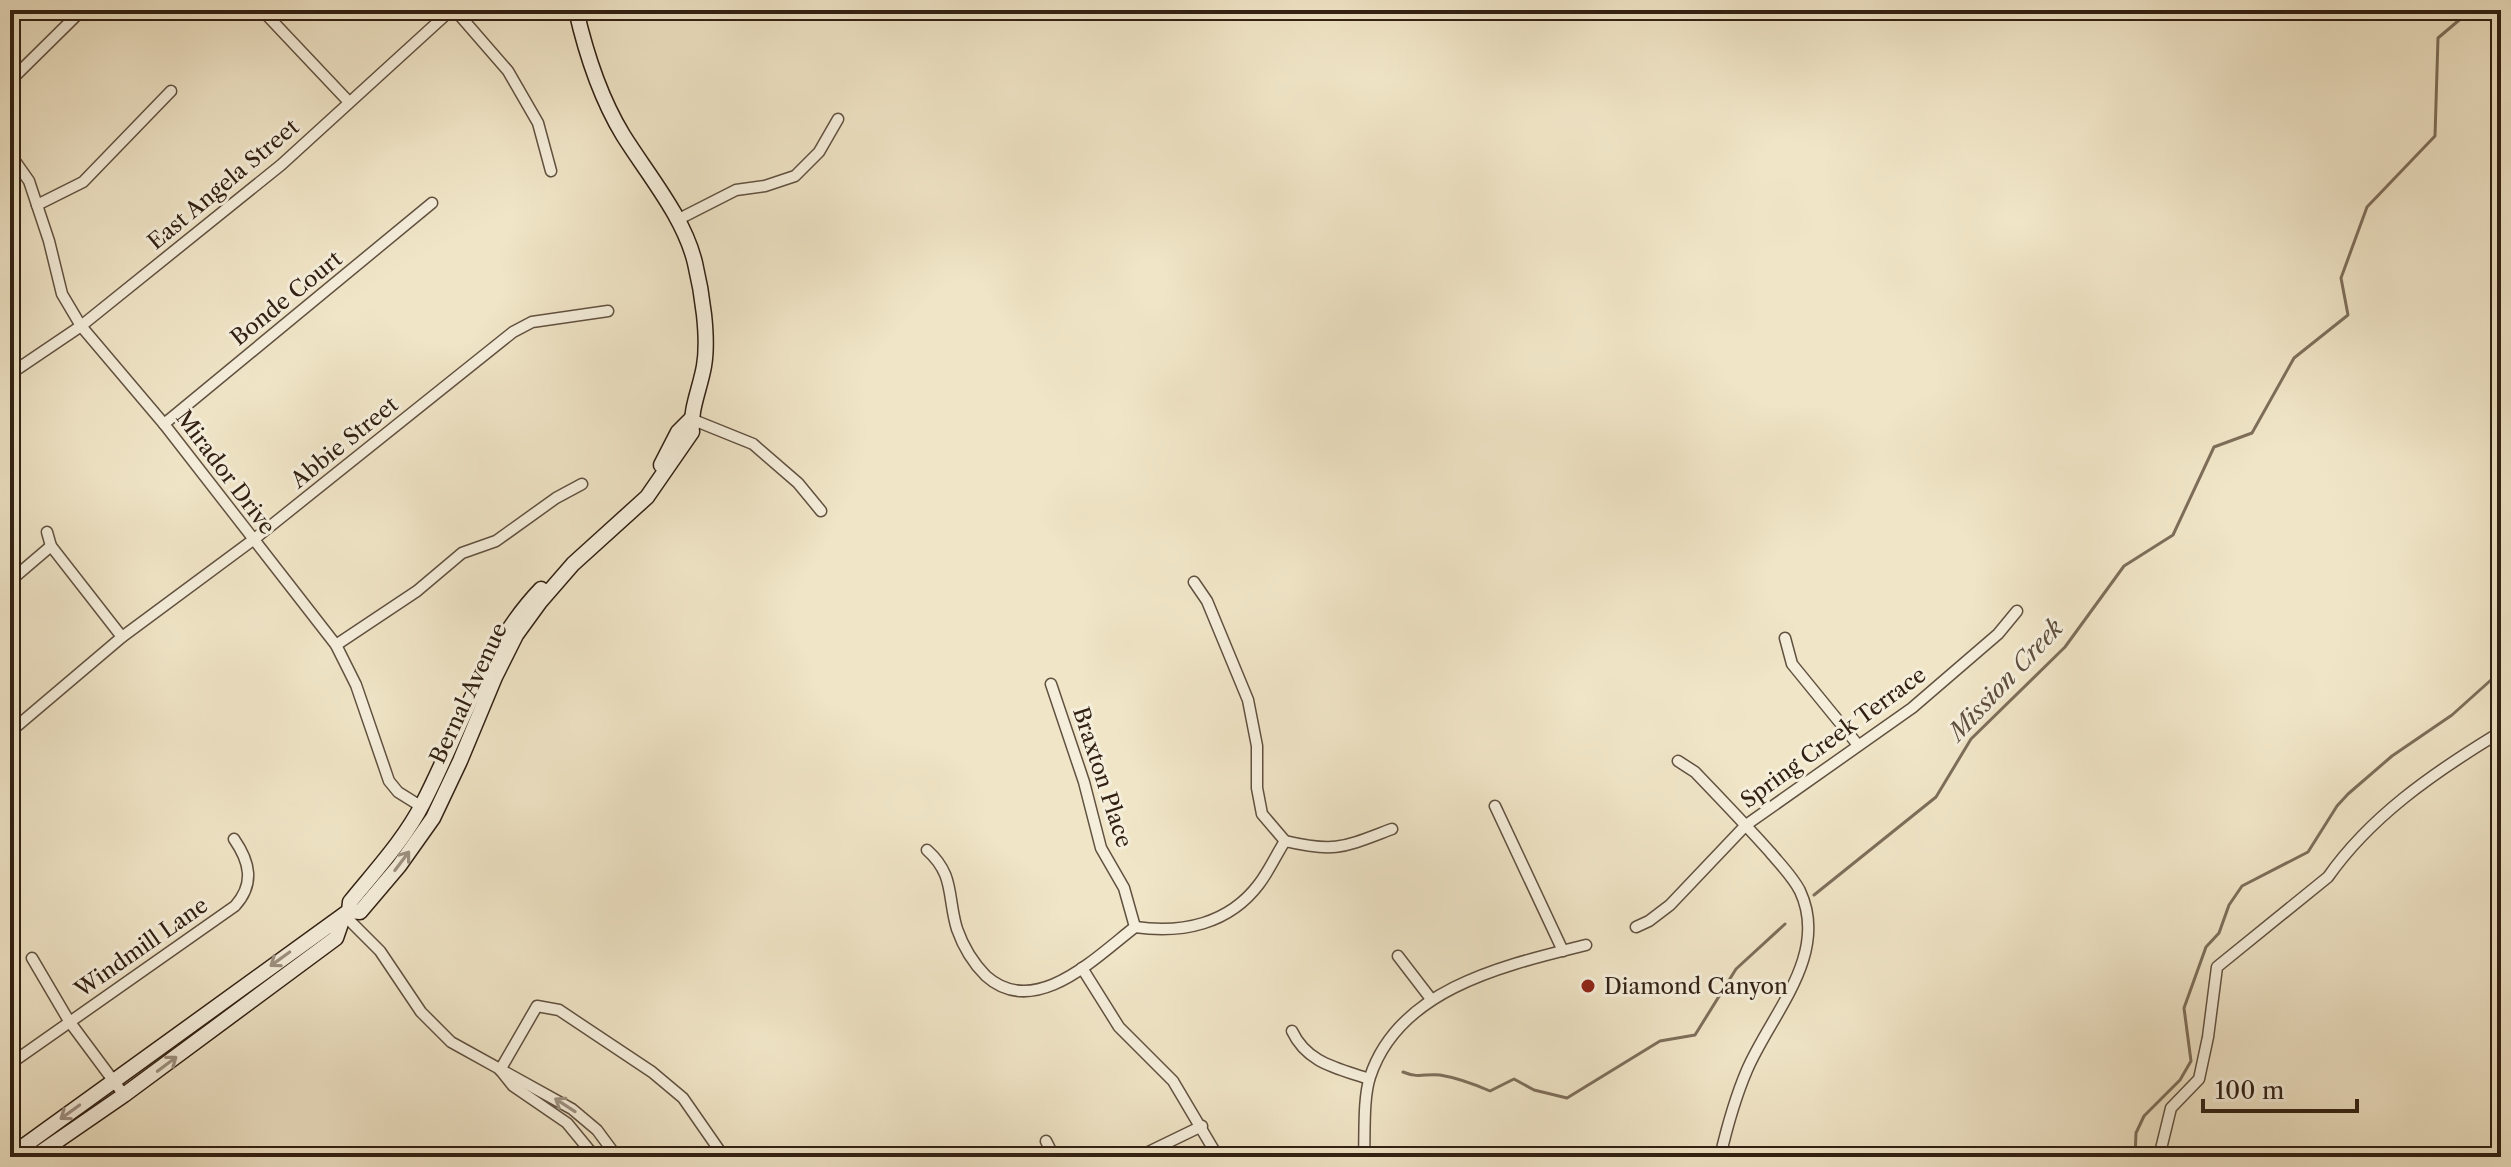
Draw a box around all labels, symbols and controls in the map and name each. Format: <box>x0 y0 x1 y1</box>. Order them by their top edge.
street label: East Angela Street <box>142 113 305 255</box>
street label: Bonde Court <box>225 245 348 351</box>
street label: Abbie Street <box>284 391 404 494</box>
street label: Mirador Drive <box>170 405 281 540</box>
water label: Mission Creek <box>1940 613 2069 748</box>
street label: Bernal Avenue <box>424 619 513 768</box>
street label: Spring Creek Terrace <box>1735 661 1931 814</box>
street label: Braxton Place <box>1067 703 1138 851</box>
one-way arrow <box>394 851 410 873</box>
street label: Windmill Lane <box>69 892 213 1004</box>
one-way arrow <box>270 951 292 967</box>
place label: Diamond Canyon <box>1604 973 1788 1000</box>
marker: Diamond Canyon <box>1579 977 1597 995</box>
one-way arrow <box>155 1056 177 1072</box>
scale bar <box>2203 1063 2357 1113</box>
text: 100 m <box>2215 1076 2284 1105</box>
one-way arrow <box>554 1096 577 1112</box>
one-way arrow <box>60 1103 81 1120</box>

